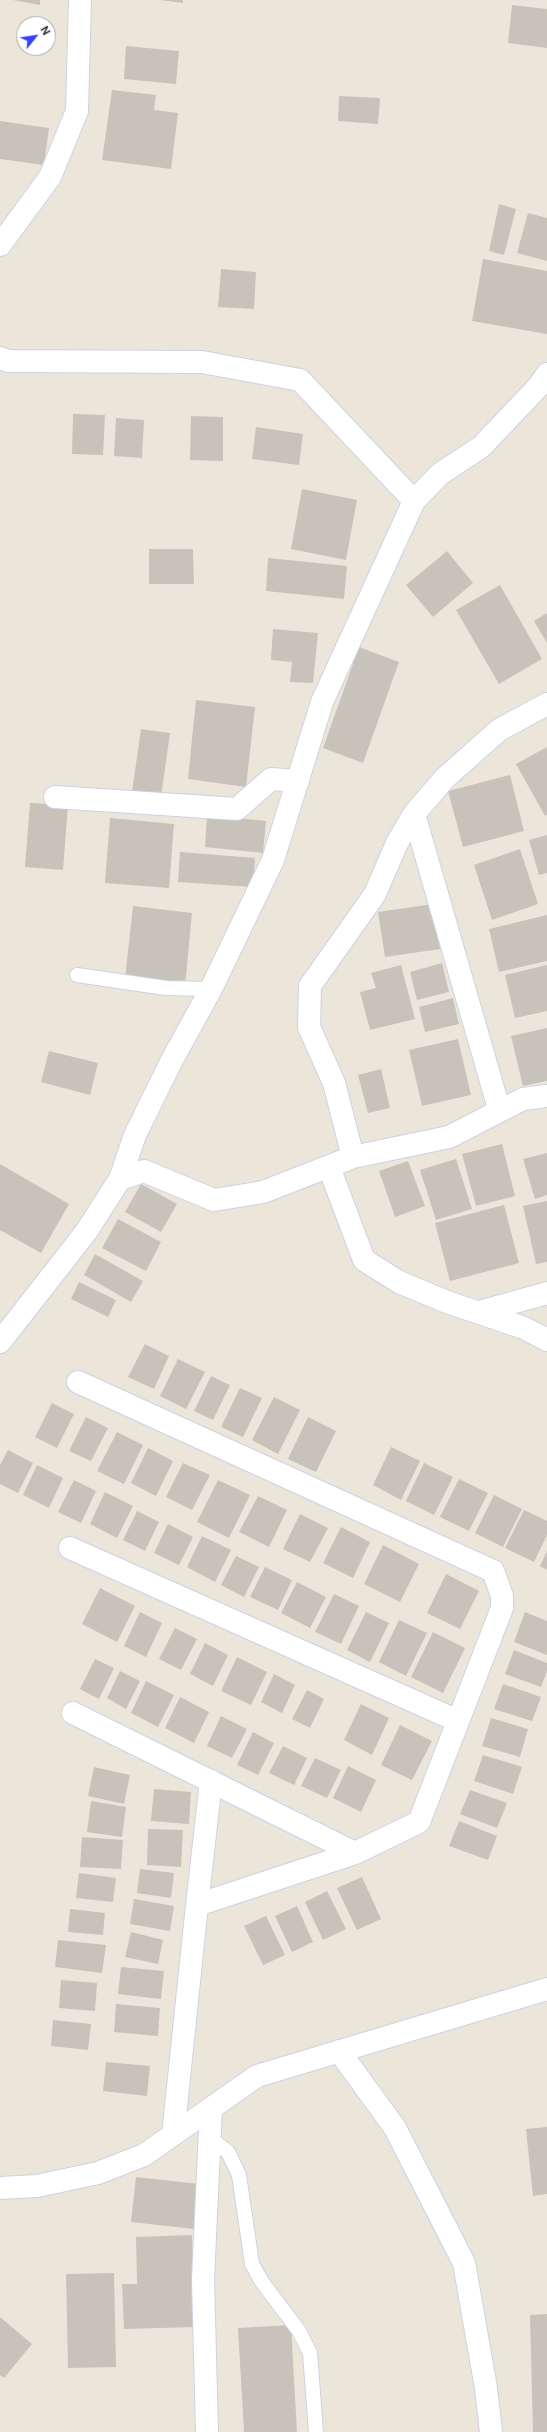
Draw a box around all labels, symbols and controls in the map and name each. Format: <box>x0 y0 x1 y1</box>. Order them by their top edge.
north arrow <box>16 16 56 56</box>
text: N <box>37 24 54 37</box>

